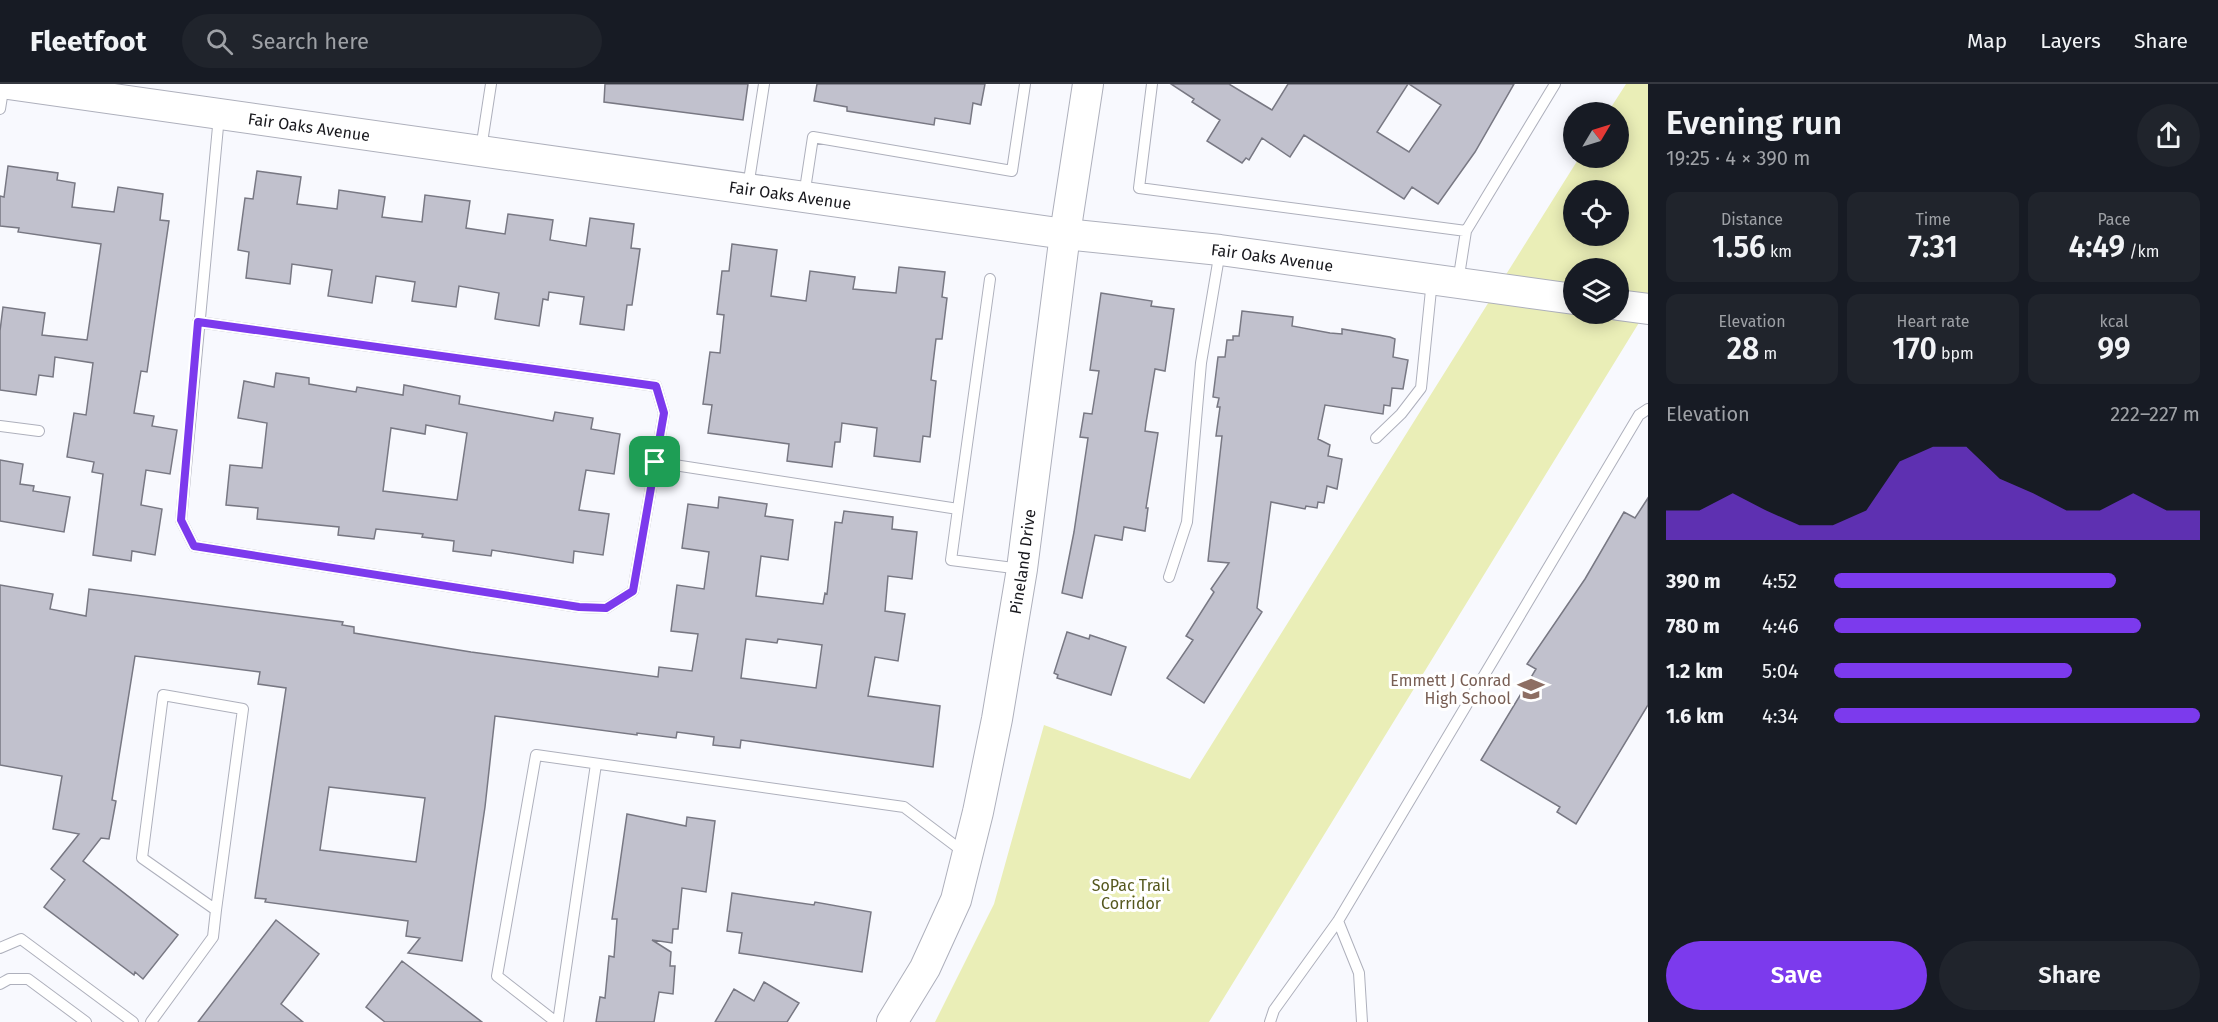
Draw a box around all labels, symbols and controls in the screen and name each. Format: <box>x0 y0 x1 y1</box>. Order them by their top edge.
search box <box>182 14 602 68</box>
text: Fleetfoot <box>30 25 146 58</box>
icon: search <box>203 25 236 58</box>
text: Search here <box>251 28 369 55</box>
text: Map <box>1967 28 2007 54</box>
text: Layers <box>2040 28 2101 54</box>
text: Share <box>2134 28 2188 54</box>
north arrow <box>1563 102 1629 168</box>
map controls <box>1563 102 1629 324</box>
text: Evening run <box>1666 103 1842 143</box>
button: share <box>2137 104 2200 167</box>
street label: Fair Oaks Avenue <box>247 109 371 145</box>
text: 19:25 · 4 × 390 m <box>1666 146 1810 170</box>
street label: Fair Oaks Avenue <box>728 177 853 213</box>
button: locate <box>1563 180 1629 246</box>
text: Distance <box>1721 210 1783 229</box>
text: Time <box>1915 210 1951 229</box>
text: Pace <box>2097 210 2131 229</box>
text: 1.56 <box>1712 229 1766 265</box>
text: 7:31 <box>1908 229 1958 265</box>
text: 4:49 <box>2069 229 2125 265</box>
street label: Fair Oaks Avenue <box>1210 240 1334 275</box>
text: km <box>1766 242 1792 261</box>
text: /km <box>2125 242 2159 261</box>
button: layers <box>1563 258 1629 324</box>
text: Elevation <box>1718 312 1786 331</box>
text: Heart rate <box>1897 312 1969 331</box>
text: kcal <box>2100 312 2128 331</box>
text: 28 <box>1727 331 1759 367</box>
text: 170 <box>1892 331 1937 367</box>
text: 99 <box>2097 331 2131 367</box>
text: m <box>1759 344 1777 363</box>
text: bpm <box>1937 344 1974 363</box>
text: Elevation <box>1666 402 1750 426</box>
text: 222–227 m <box>2110 402 2200 426</box>
pin <box>629 436 680 487</box>
icon: arrive <box>638 445 671 478</box>
street label: Pineland Drive <box>1005 508 1039 616</box>
text: 390 m <box>1666 569 1721 593</box>
text: 4:52 <box>1762 569 1797 593</box>
text: 780 m <box>1666 614 1720 638</box>
text: 4:46 <box>1762 614 1799 638</box>
text: 1.2 km <box>1666 659 1723 683</box>
text: 5:04 <box>1762 659 1799 683</box>
place label: Emmett J Conrad High School <box>1390 671 1511 708</box>
school or university icon: Emmett J Conrad High School <box>1516 674 1546 704</box>
text: 1.6 km <box>1666 704 1724 728</box>
text: 4:34 <box>1762 704 1798 728</box>
park label: SoPac Trail Corridor <box>1092 876 1171 913</box>
button: Save <box>1666 941 1927 1010</box>
button: Share <box>1939 941 2200 1010</box>

